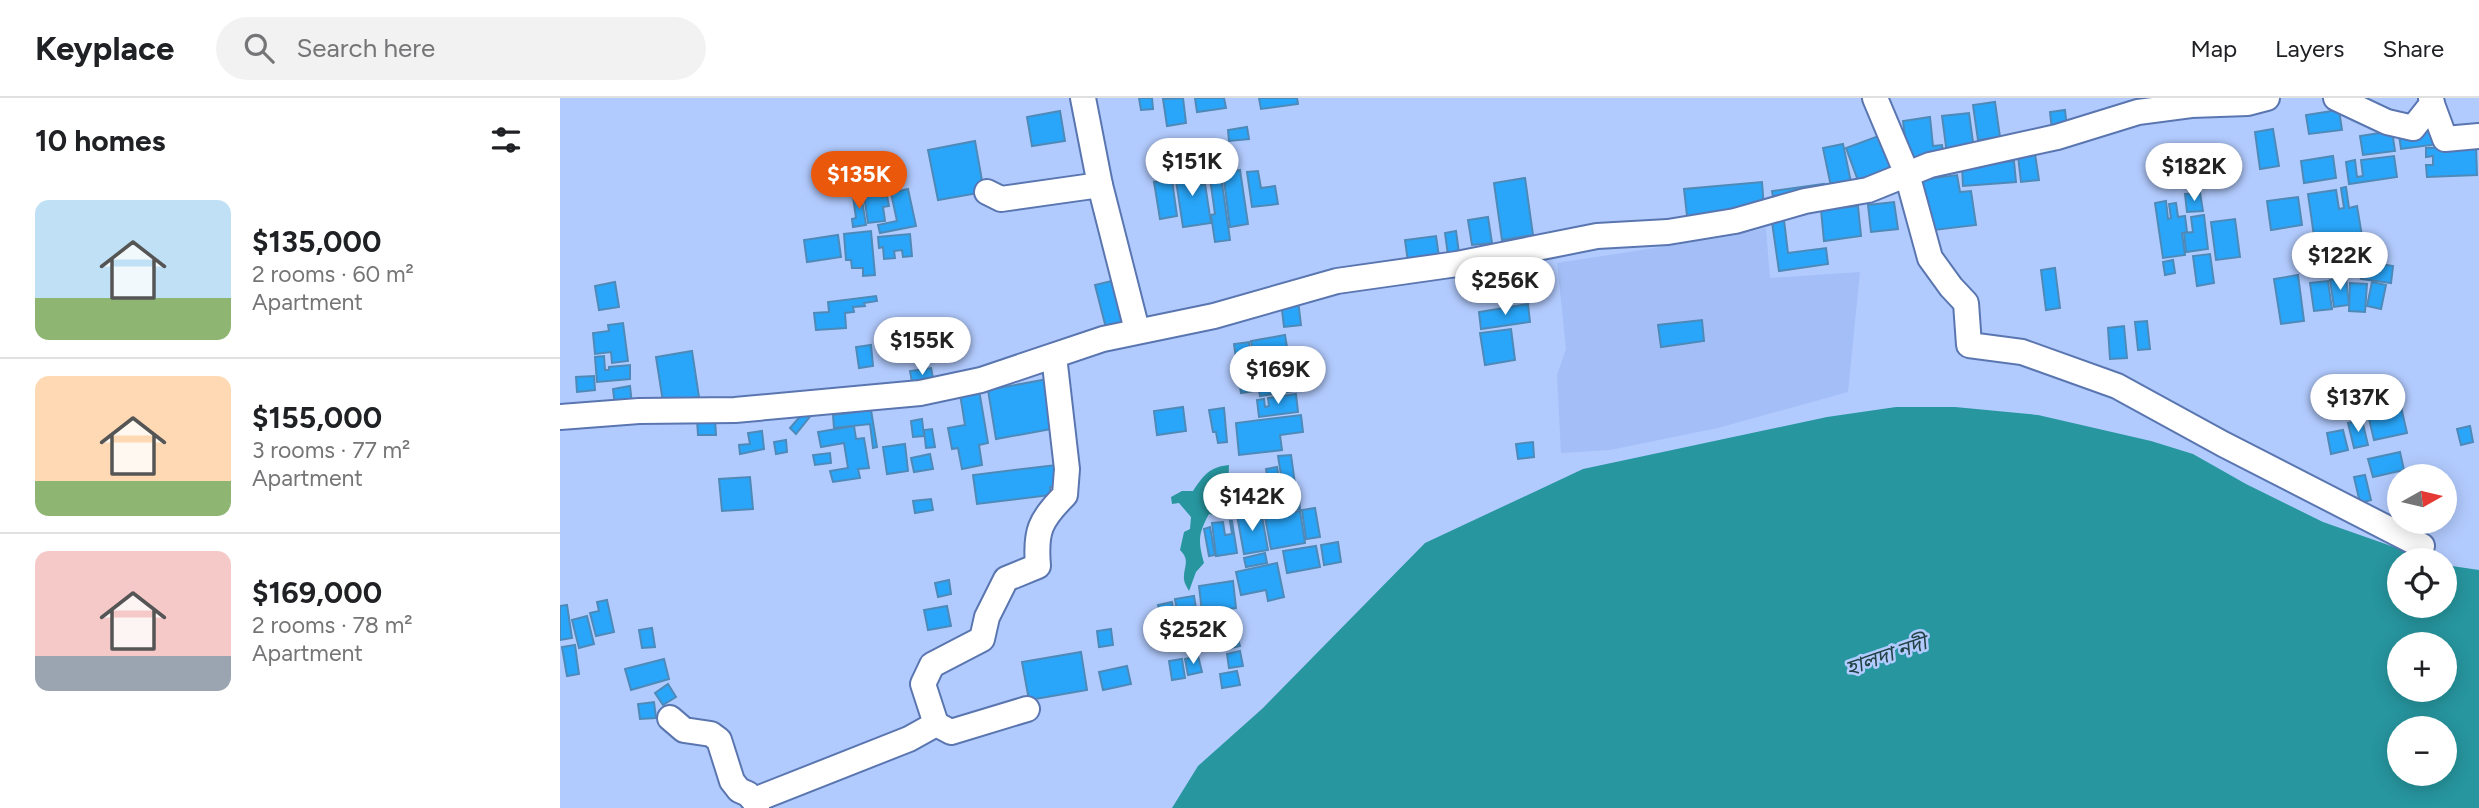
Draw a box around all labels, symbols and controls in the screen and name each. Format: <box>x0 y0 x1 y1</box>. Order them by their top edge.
search box <box>216 17 706 80</box>
text: Keyplace <box>35 29 174 68</box>
icon: search <box>240 29 278 67</box>
text: Search here <box>296 32 435 64</box>
text: Map <box>2190 34 2237 63</box>
text: Layers <box>2275 34 2344 63</box>
text: Share <box>2382 34 2444 63</box>
icon: filters <box>487 121 525 159</box>
text: 10 homes <box>35 122 166 159</box>
pin: $151K <box>1143 139 1241 198</box>
pin: $182K <box>2145 144 2243 203</box>
text: $151K <box>1162 147 1222 175</box>
pin: $135K <box>810 152 908 211</box>
text: $182K <box>2161 152 2227 180</box>
text: $135K <box>827 160 891 188</box>
text: $135,000 <box>252 223 381 260</box>
icon: home <box>91 228 175 312</box>
pin: $122K <box>2291 232 2389 292</box>
text: $122K <box>2308 241 2372 269</box>
pin: $256K <box>1456 258 1554 317</box>
text: 2 rooms · 60 m² <box>252 260 414 288</box>
text: $256K <box>1471 266 1539 294</box>
text: Apartment <box>252 288 363 316</box>
pin: $155K <box>873 317 971 377</box>
text: $155K <box>890 326 954 354</box>
pin: $169K <box>1229 346 1327 406</box>
text: $169K <box>1246 355 1310 383</box>
pin: $137K <box>2309 374 2407 434</box>
text: $137K <box>2326 383 2390 411</box>
text: $155,000 <box>252 399 382 436</box>
icon: home <box>91 404 175 488</box>
text: 3 rooms · 77 m² <box>252 436 410 464</box>
text: Apartment <box>252 464 363 492</box>
north arrow <box>2387 464 2457 534</box>
map controls <box>2387 464 2457 786</box>
pin: $142K <box>1203 474 1301 533</box>
text: $142K <box>1219 482 1285 510</box>
button: locate <box>2387 548 2457 618</box>
text: $169,000 <box>252 574 382 611</box>
icon: home <box>91 579 175 663</box>
pin: $252K <box>1144 606 1242 666</box>
text: 2 rooms · 78 m² <box>252 611 413 639</box>
text: $252K <box>1159 615 1227 643</box>
water label: হালদা নদী <box>1842 628 1934 681</box>
button: + <box>2387 632 2457 702</box>
text: Apartment <box>252 639 363 667</box>
button: − <box>2387 716 2457 786</box>

